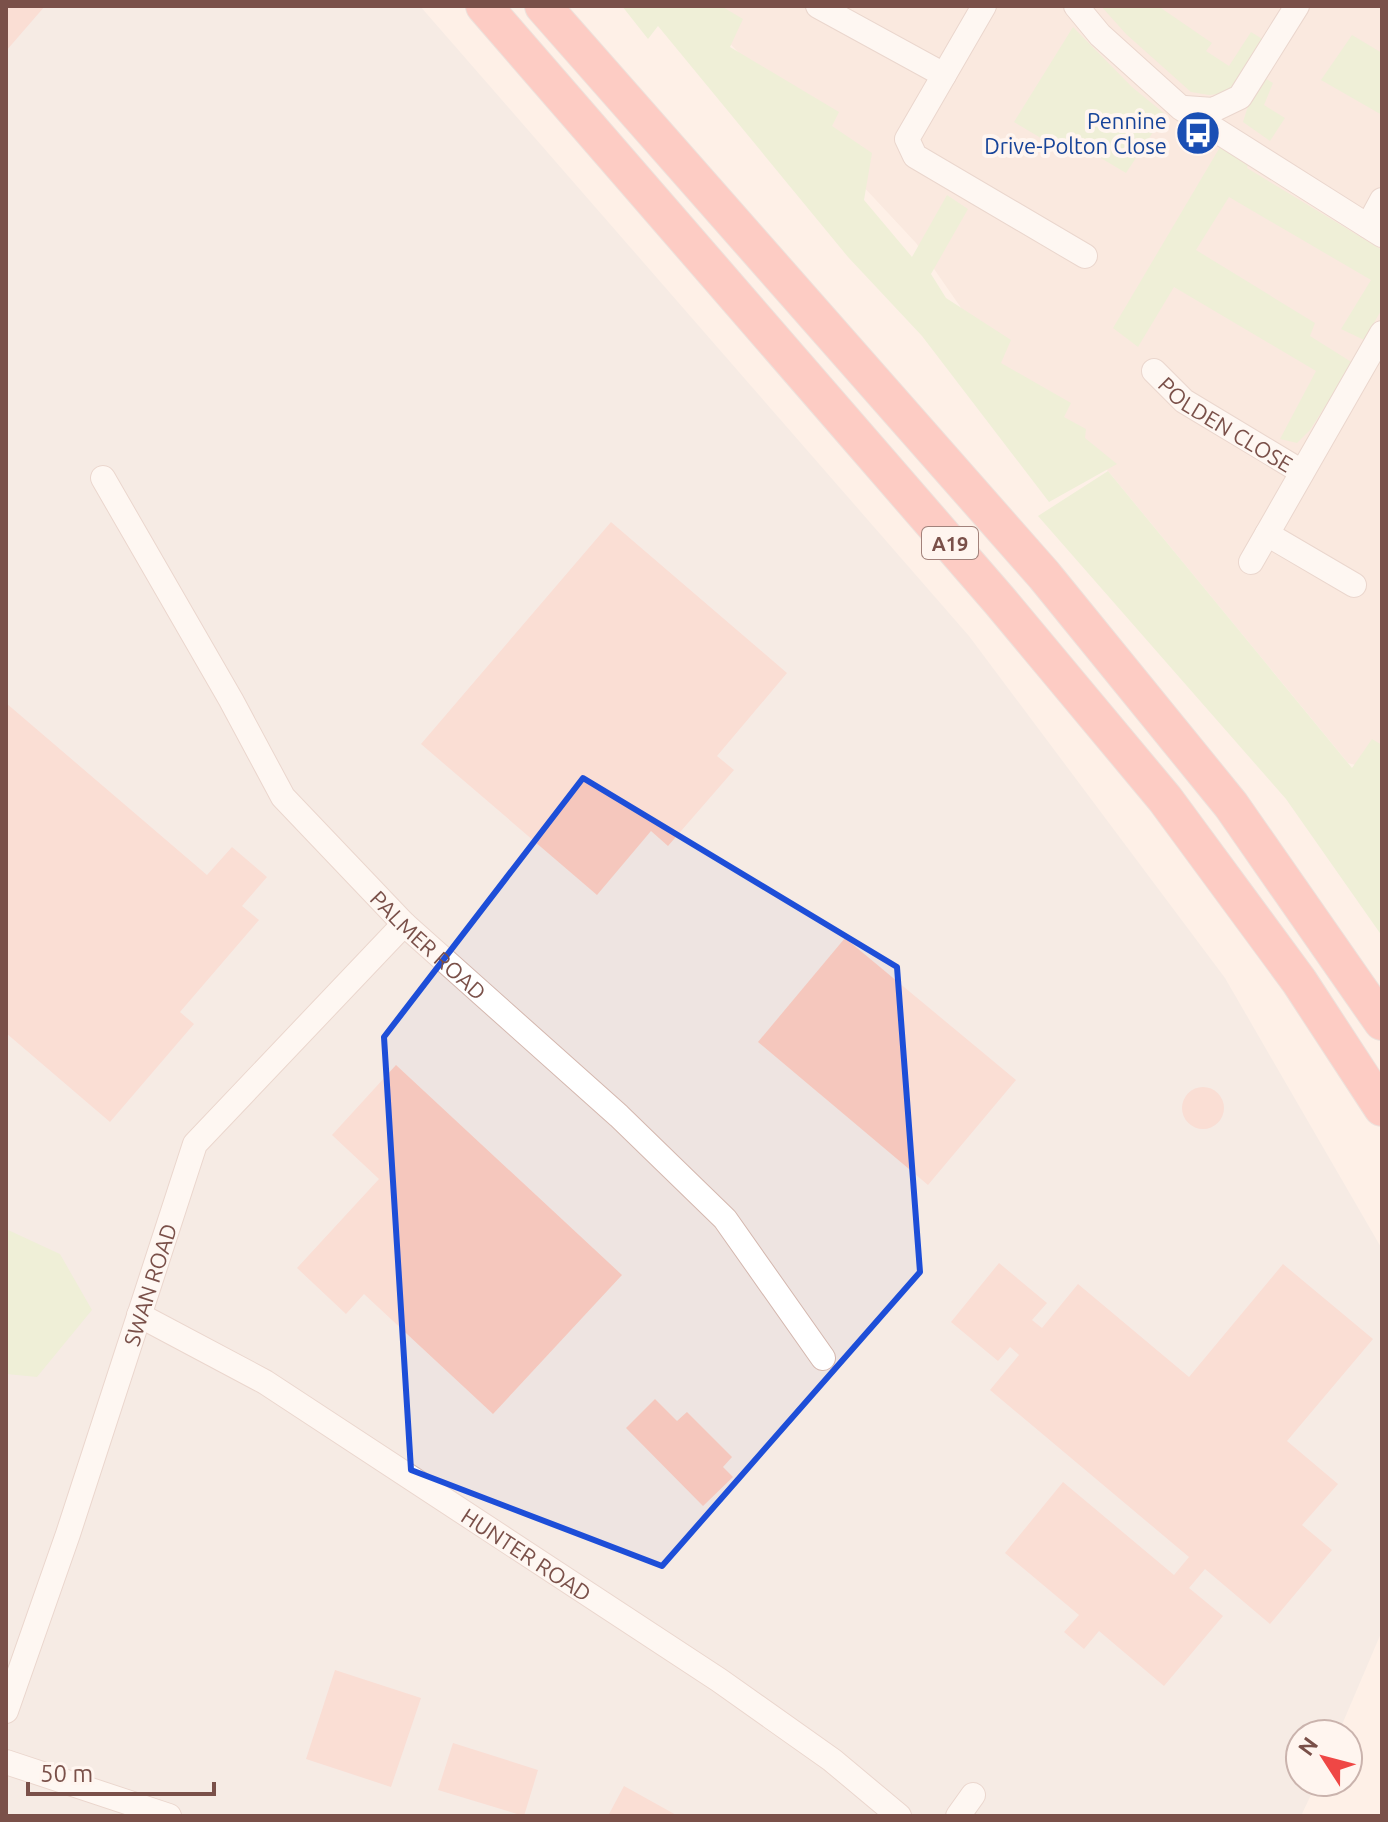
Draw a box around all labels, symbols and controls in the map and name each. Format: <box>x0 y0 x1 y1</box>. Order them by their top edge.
place label: Pennine Drive-Polton Close <box>984 108 1167 158</box>
bus stop icon: Pennine Drive-Polton Close <box>1174 109 1222 157</box>
street label: POLDEN CLOSE <box>1154 371 1298 476</box>
road number: A19 <box>922 527 978 559</box>
street label: PALMER ROAD <box>366 885 492 1004</box>
street label: SWAN ROAD <box>118 1220 181 1349</box>
street label: HUNTER ROAD <box>457 1502 596 1605</box>
north arrow <box>1284 1718 1364 1798</box>
text: N <box>1292 1732 1322 1760</box>
scale bar <box>28 1746 214 1796</box>
text: 50 m <box>40 1760 93 1787</box>

